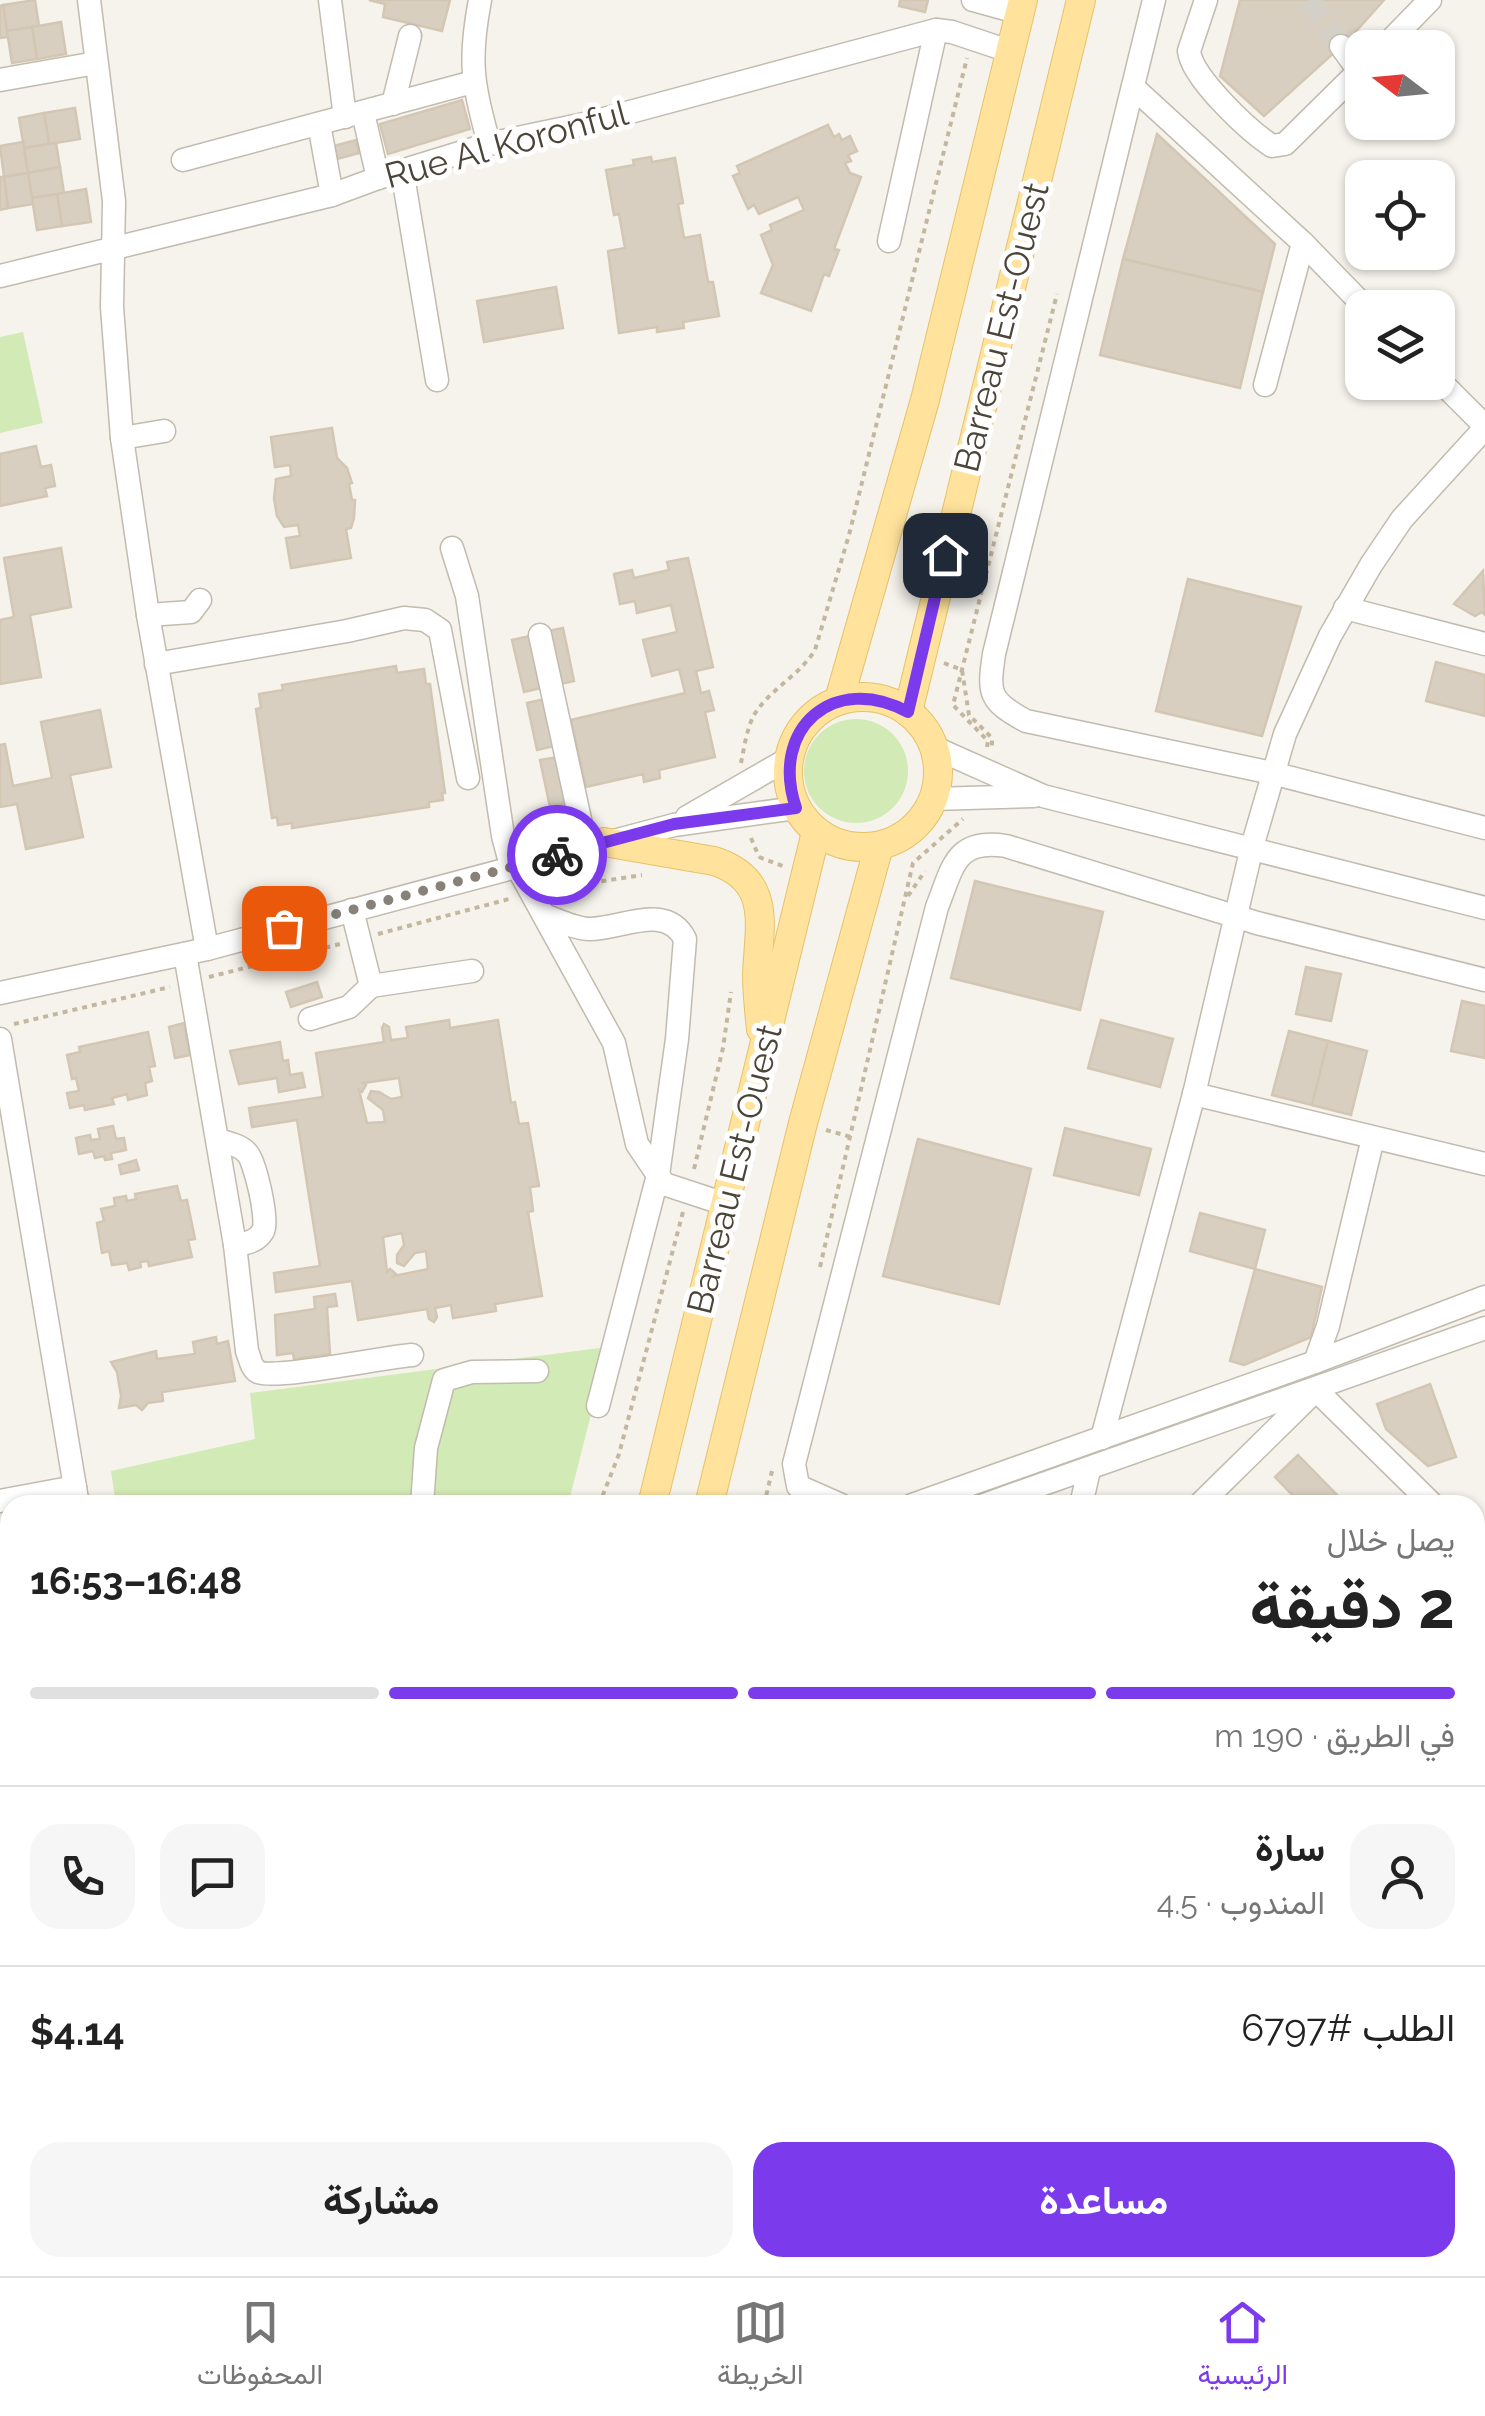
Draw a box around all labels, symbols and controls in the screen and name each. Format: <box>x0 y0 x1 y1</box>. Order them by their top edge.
north arrow <box>1345 30 1455 140</box>
map controls <box>1345 30 1455 400</box>
street label: Rue Al Koronful <box>380 92 632 196</box>
button: locate <box>1345 160 1455 270</box>
street label: Barreau Est-Ouest <box>945 178 1057 476</box>
button: layers <box>1345 290 1455 400</box>
pin <box>903 513 988 598</box>
icon: home <box>918 528 973 583</box>
courier <box>507 805 607 905</box>
icon: bike <box>530 828 585 883</box>
pin <box>242 886 327 971</box>
icon: bag <box>257 901 312 956</box>
street label: Barreau Est-Ouest <box>678 1020 790 1318</box>
text: يصل خلال <box>1327 1521 1455 1558</box>
text: 16:48–16:53 <box>30 1558 242 1603</box>
text: 2 دقيقة <box>1249 1567 1455 1643</box>
text: في الطريق · 190 m <box>1214 1717 1455 1754</box>
button: phone <box>30 1824 135 1929</box>
button: chat <box>160 1824 265 1929</box>
button: person <box>1350 1824 1455 1929</box>
text: سارة <box>1255 1825 1325 1870</box>
text: المندوب · 4.5 <box>1157 1884 1325 1921</box>
text: الطلب #6797 <box>1241 2005 1455 2050</box>
text: $4.14 <box>30 2009 125 2054</box>
button: مشاركة <box>30 2142 733 2257</box>
button: مساعدة <box>753 2142 1455 2257</box>
tab: المحفوظات <box>197 2295 323 2399</box>
tab: الخريطة <box>717 2295 804 2399</box>
tab: الرئيسية <box>1198 2295 1288 2399</box>

